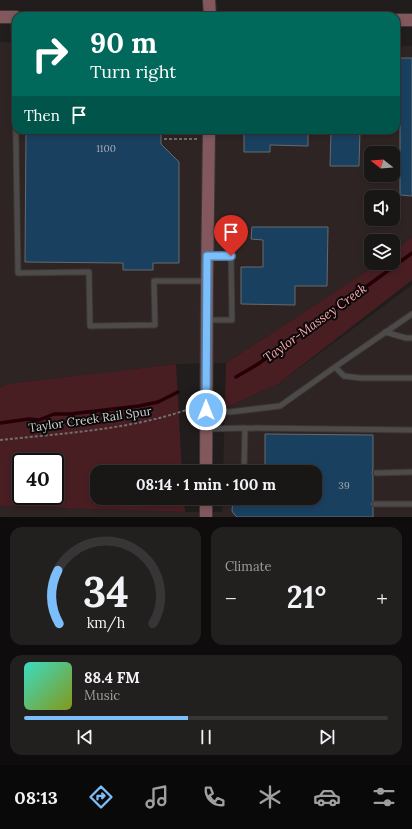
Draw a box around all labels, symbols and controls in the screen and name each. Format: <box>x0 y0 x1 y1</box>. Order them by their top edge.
text: 90 m <box>90 25 157 61</box>
icon: right <box>24 28 76 80</box>
text: Turn right <box>90 60 176 83</box>
icon: arrive <box>68 104 90 126</box>
text: Then <box>24 106 60 125</box>
house number: 1100 <box>96 142 116 155</box>
north arrow <box>364 146 400 182</box>
map controls <box>364 146 400 270</box>
button: sound <box>364 190 400 226</box>
pin <box>214 215 248 256</box>
icon: arrive <box>220 221 242 243</box>
button: layers <box>364 234 400 270</box>
water label: Taylor-Massey Creek <box>260 280 370 366</box>
position arrow <box>185 389 227 431</box>
street label: Taylor Creek Rail Spur <box>27 403 153 435</box>
speed limit sign: 40 <box>12 453 64 505</box>
text: 08:14 · 1 min · 100 m <box>136 475 276 494</box>
house number: 39 <box>338 479 350 492</box>
text: Climate <box>225 558 272 575</box>
text: 34 <box>82 565 129 618</box>
text: 21° <box>287 578 326 616</box>
text: − <box>225 584 237 612</box>
text: + <box>376 584 388 612</box>
text: km/h <box>86 614 125 633</box>
text: 88.4 FM <box>84 668 140 687</box>
text: Music <box>84 687 120 704</box>
icon: previous <box>74 726 96 748</box>
icon: pause <box>195 726 217 748</box>
icon: next <box>316 726 338 748</box>
icon: directions <box>87 783 115 811</box>
icon: music <box>143 783 171 811</box>
icon: phone <box>200 783 228 811</box>
icon: climate <box>256 783 284 811</box>
icon: car <box>313 783 341 811</box>
icon: filters <box>370 783 398 811</box>
text: 08:13 <box>14 786 58 809</box>

